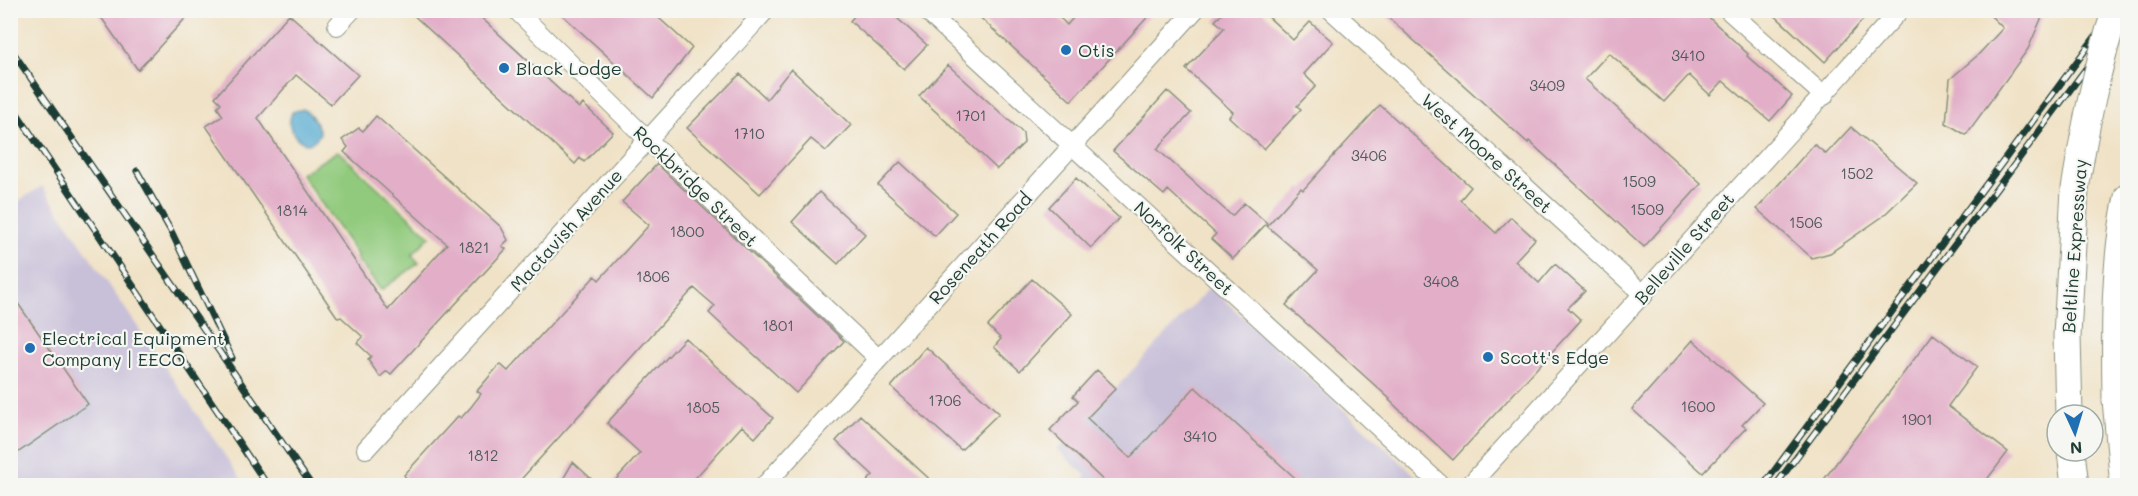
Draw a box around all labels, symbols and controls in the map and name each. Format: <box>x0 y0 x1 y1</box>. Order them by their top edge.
place label: Otis <box>1078 38 1114 62</box>
marker: Otis <box>1059 43 1073 57</box>
house number: 3410 <box>1671 45 1705 65</box>
place label: Black Lodge <box>516 56 622 80</box>
marker: Black Lodge <box>497 61 511 75</box>
house number: 3409 <box>1529 75 1565 95</box>
street label: West Moore Street <box>1416 88 1558 218</box>
house number: 1701 <box>955 105 987 125</box>
street label: Rockbridge Street <box>629 120 763 252</box>
house number: 1710 <box>733 123 765 143</box>
house number: 3406 <box>1351 145 1387 165</box>
street label: Beltline Expressway <box>2056 158 2092 334</box>
house number: 1502 <box>1840 163 1874 183</box>
street label: Mactavish Avenue <box>504 164 628 296</box>
house number: 1509 <box>1622 171 1656 191</box>
street label: Roseneath Road <box>923 187 1037 309</box>
street label: Belleville Street <box>1629 187 1739 309</box>
street label: Norfolk Street <box>1129 196 1239 300</box>
house number: 1509 <box>1630 199 1664 219</box>
house number: 1814 <box>276 200 308 220</box>
house number: 1506 <box>1789 212 1823 232</box>
house number: 1800 <box>670 221 704 241</box>
house number: 1821 <box>459 237 489 257</box>
house number: 1806 <box>636 266 670 286</box>
house number: 3408 <box>1423 271 1459 291</box>
house number: 1801 <box>762 315 794 335</box>
place label: Electrical Equipment Company | EECO <box>42 326 225 371</box>
marker: Electrical Equipment Company | EECO <box>23 341 37 355</box>
place label: Scott's Edge <box>1500 345 1609 369</box>
marker: Scott's Edge <box>1481 350 1495 364</box>
house number: 1706 <box>928 390 962 410</box>
house number: 1600 <box>1681 396 1715 416</box>
house number: 1805 <box>686 397 720 417</box>
north arrow <box>2045 403 2105 463</box>
house number: 1901 <box>1901 409 1933 429</box>
house number: 3410 <box>1183 426 1217 446</box>
text: N <box>2069 438 2083 459</box>
house number: 1812 <box>468 445 498 465</box>

